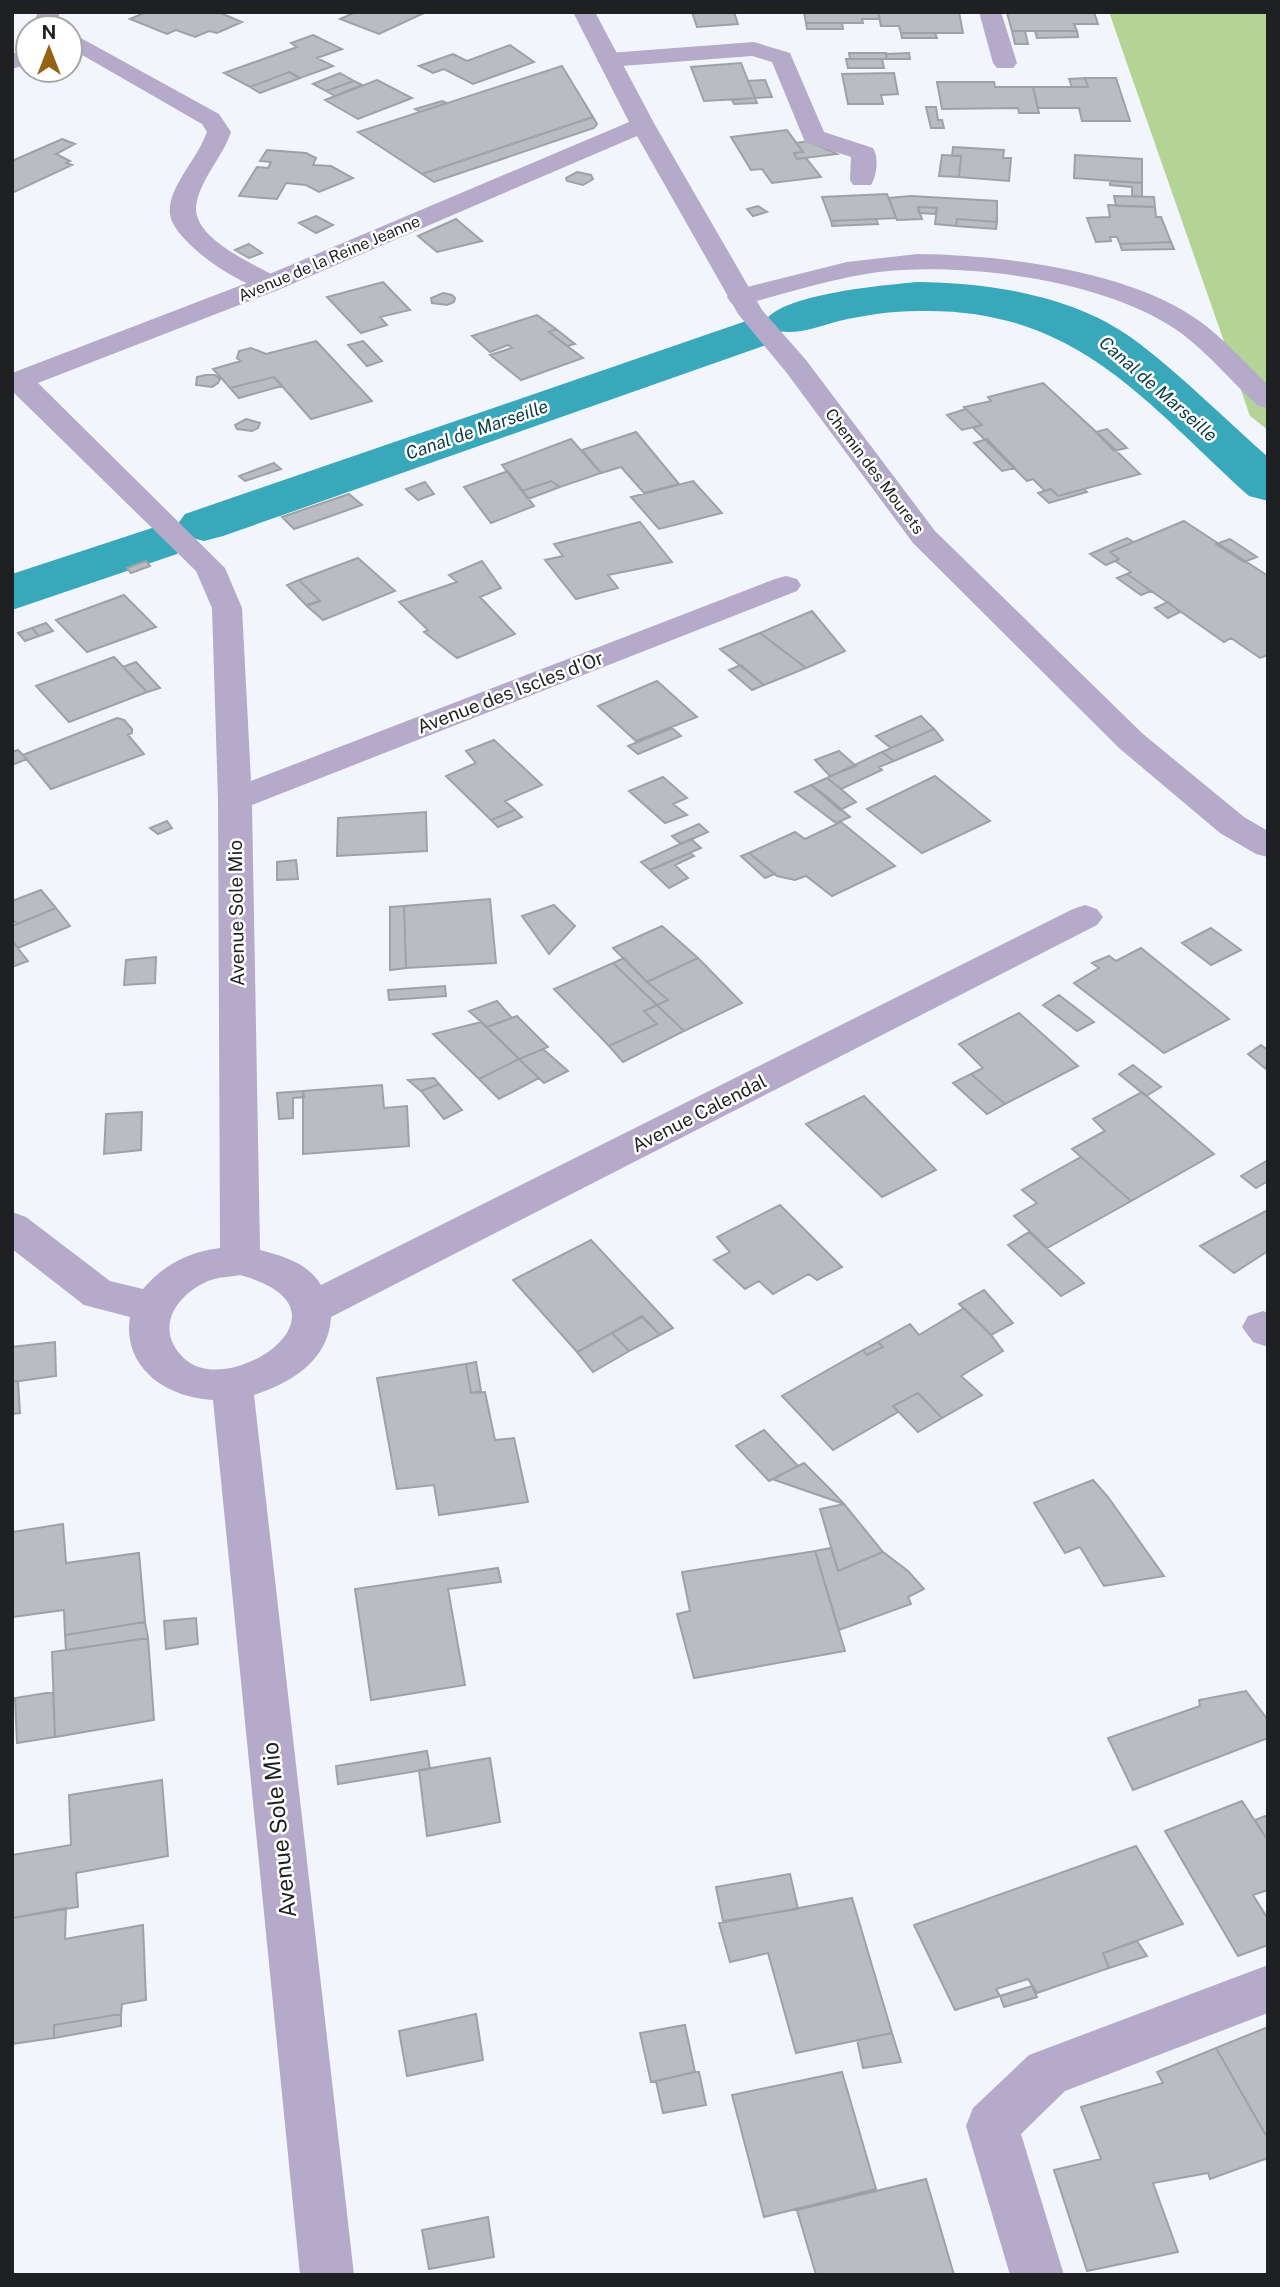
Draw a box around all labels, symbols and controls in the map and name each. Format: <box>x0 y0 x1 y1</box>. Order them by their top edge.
north arrow <box>14 14 84 84</box>
text: N <box>42 21 56 43</box>
street label: Avenue de la Reine Jeanne <box>235 211 423 305</box>
water label: Canal de Marseille <box>1095 332 1222 446</box>
water label: Canal de Marseille <box>403 395 551 464</box>
street label: Chemin des Mourets <box>821 405 928 538</box>
street label: Avenue des Iscles d'Or <box>414 646 606 738</box>
street label: Avenue Sole Mio <box>224 840 248 986</box>
street label: Avenue Calendal <box>628 1070 770 1156</box>
street label: Avenue Sole Mio <box>256 1741 301 1919</box>

